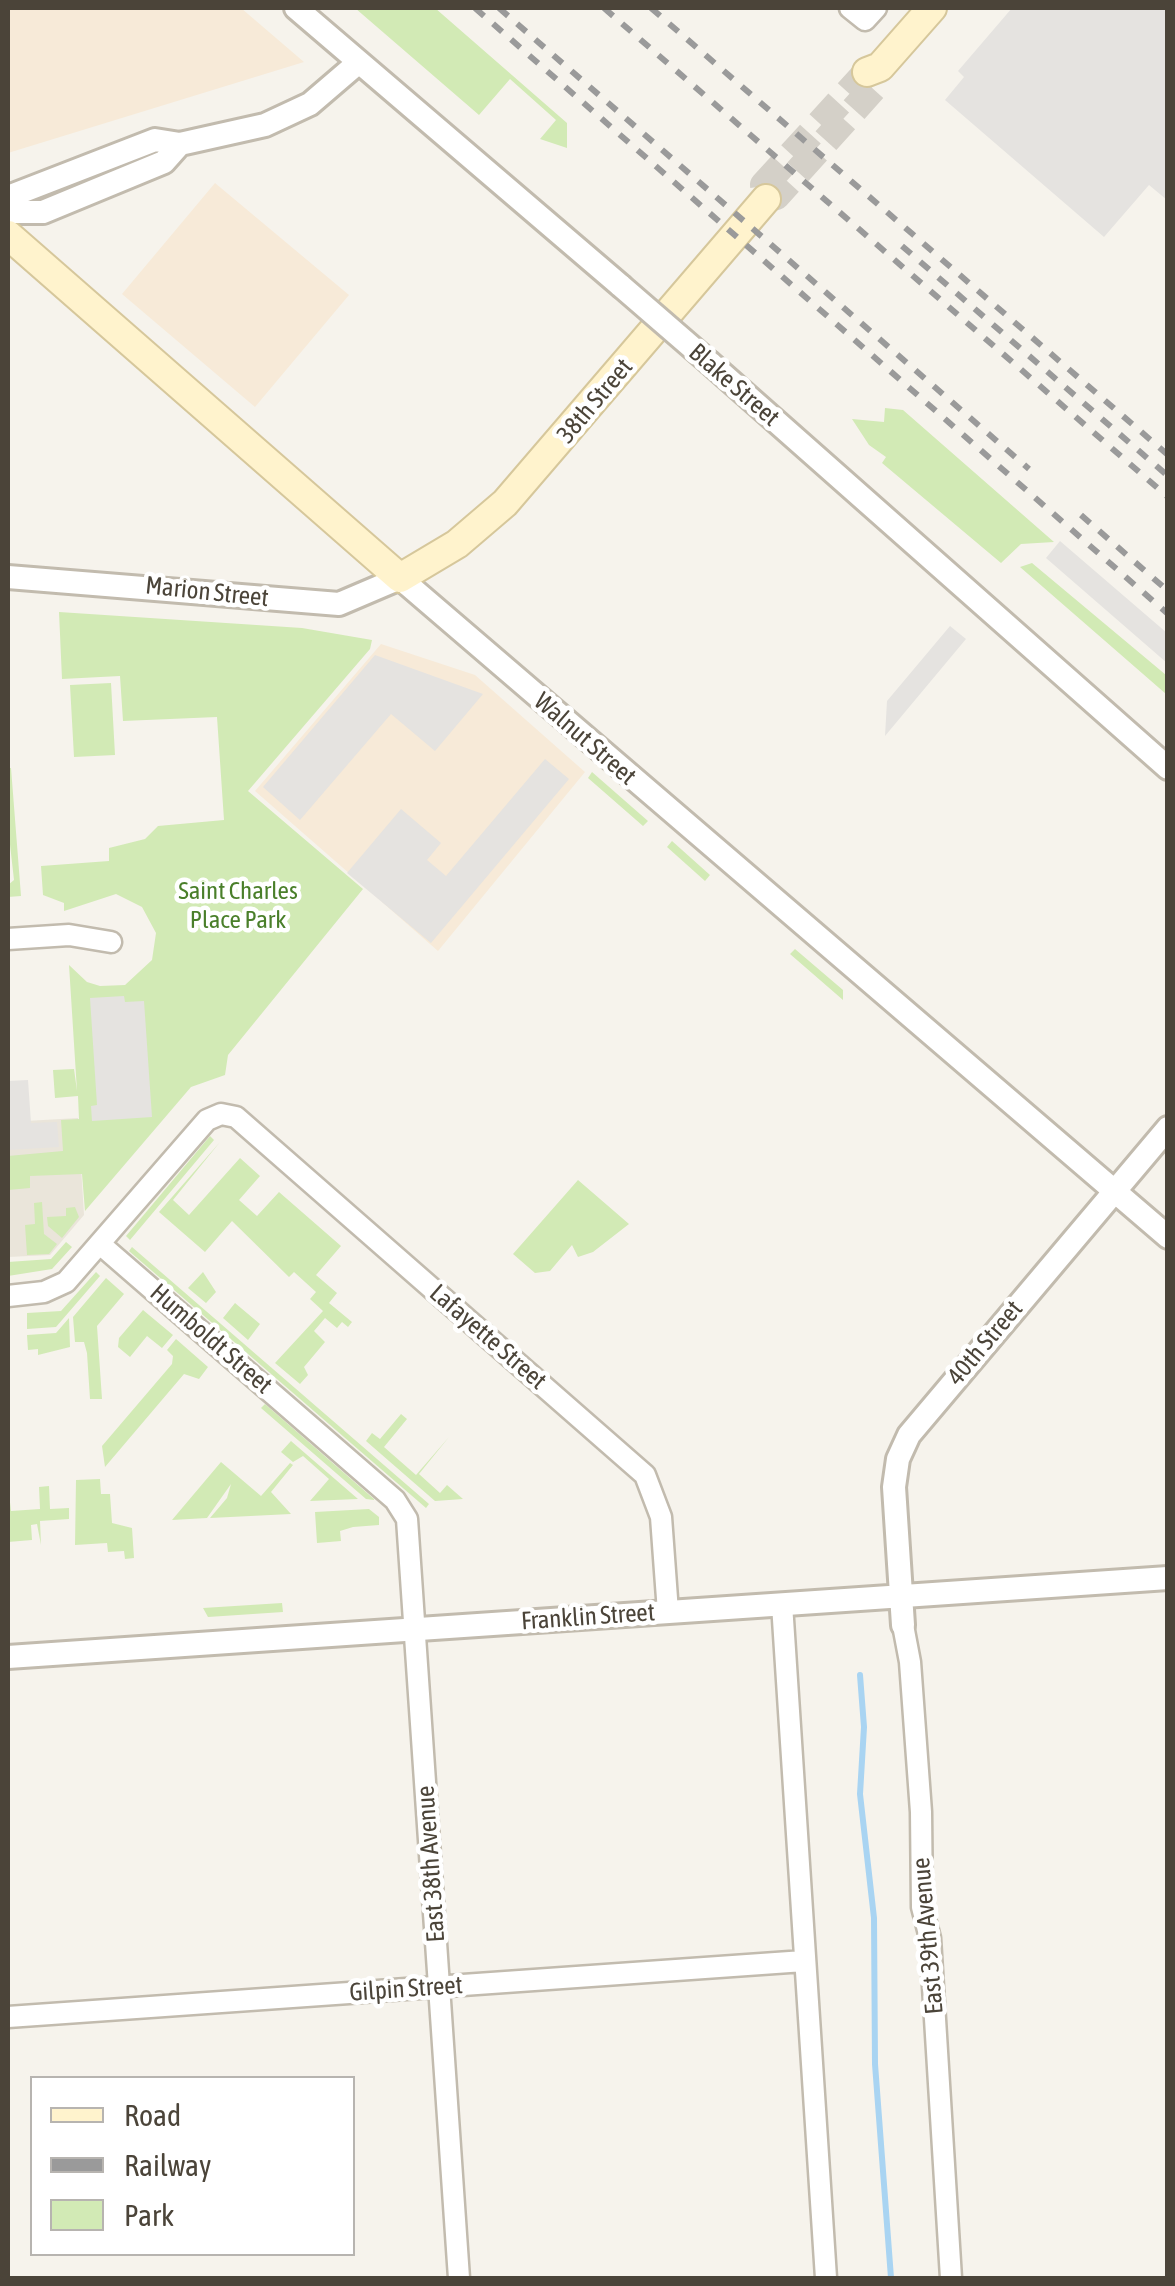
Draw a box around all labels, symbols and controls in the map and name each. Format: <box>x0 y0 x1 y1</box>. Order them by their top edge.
street label: Blake Street <box>683 338 785 432</box>
street label: 38th Street <box>551 353 639 449</box>
street label: Marion Street <box>144 571 270 613</box>
street label: Walnut Street <box>528 687 642 791</box>
park label: Saint Charles Place Park <box>178 876 298 935</box>
street label: Humboldt Street <box>144 1278 278 1400</box>
street label: Lafayette Street <box>423 1278 553 1396</box>
street label: 40th Street <box>941 1295 1029 1391</box>
street label: Franklin Street <box>520 1597 656 1637</box>
street label: East 38th Avenue <box>411 1785 451 1943</box>
street label: East 39th Avenue <box>906 1856 950 2016</box>
street label: Gilpin Street <box>348 1970 464 2008</box>
legend <box>30 2076 355 2256</box>
text: Road <box>124 2098 181 2132</box>
text: Railway <box>124 2148 211 2182</box>
text: Park <box>124 2198 174 2232</box>

